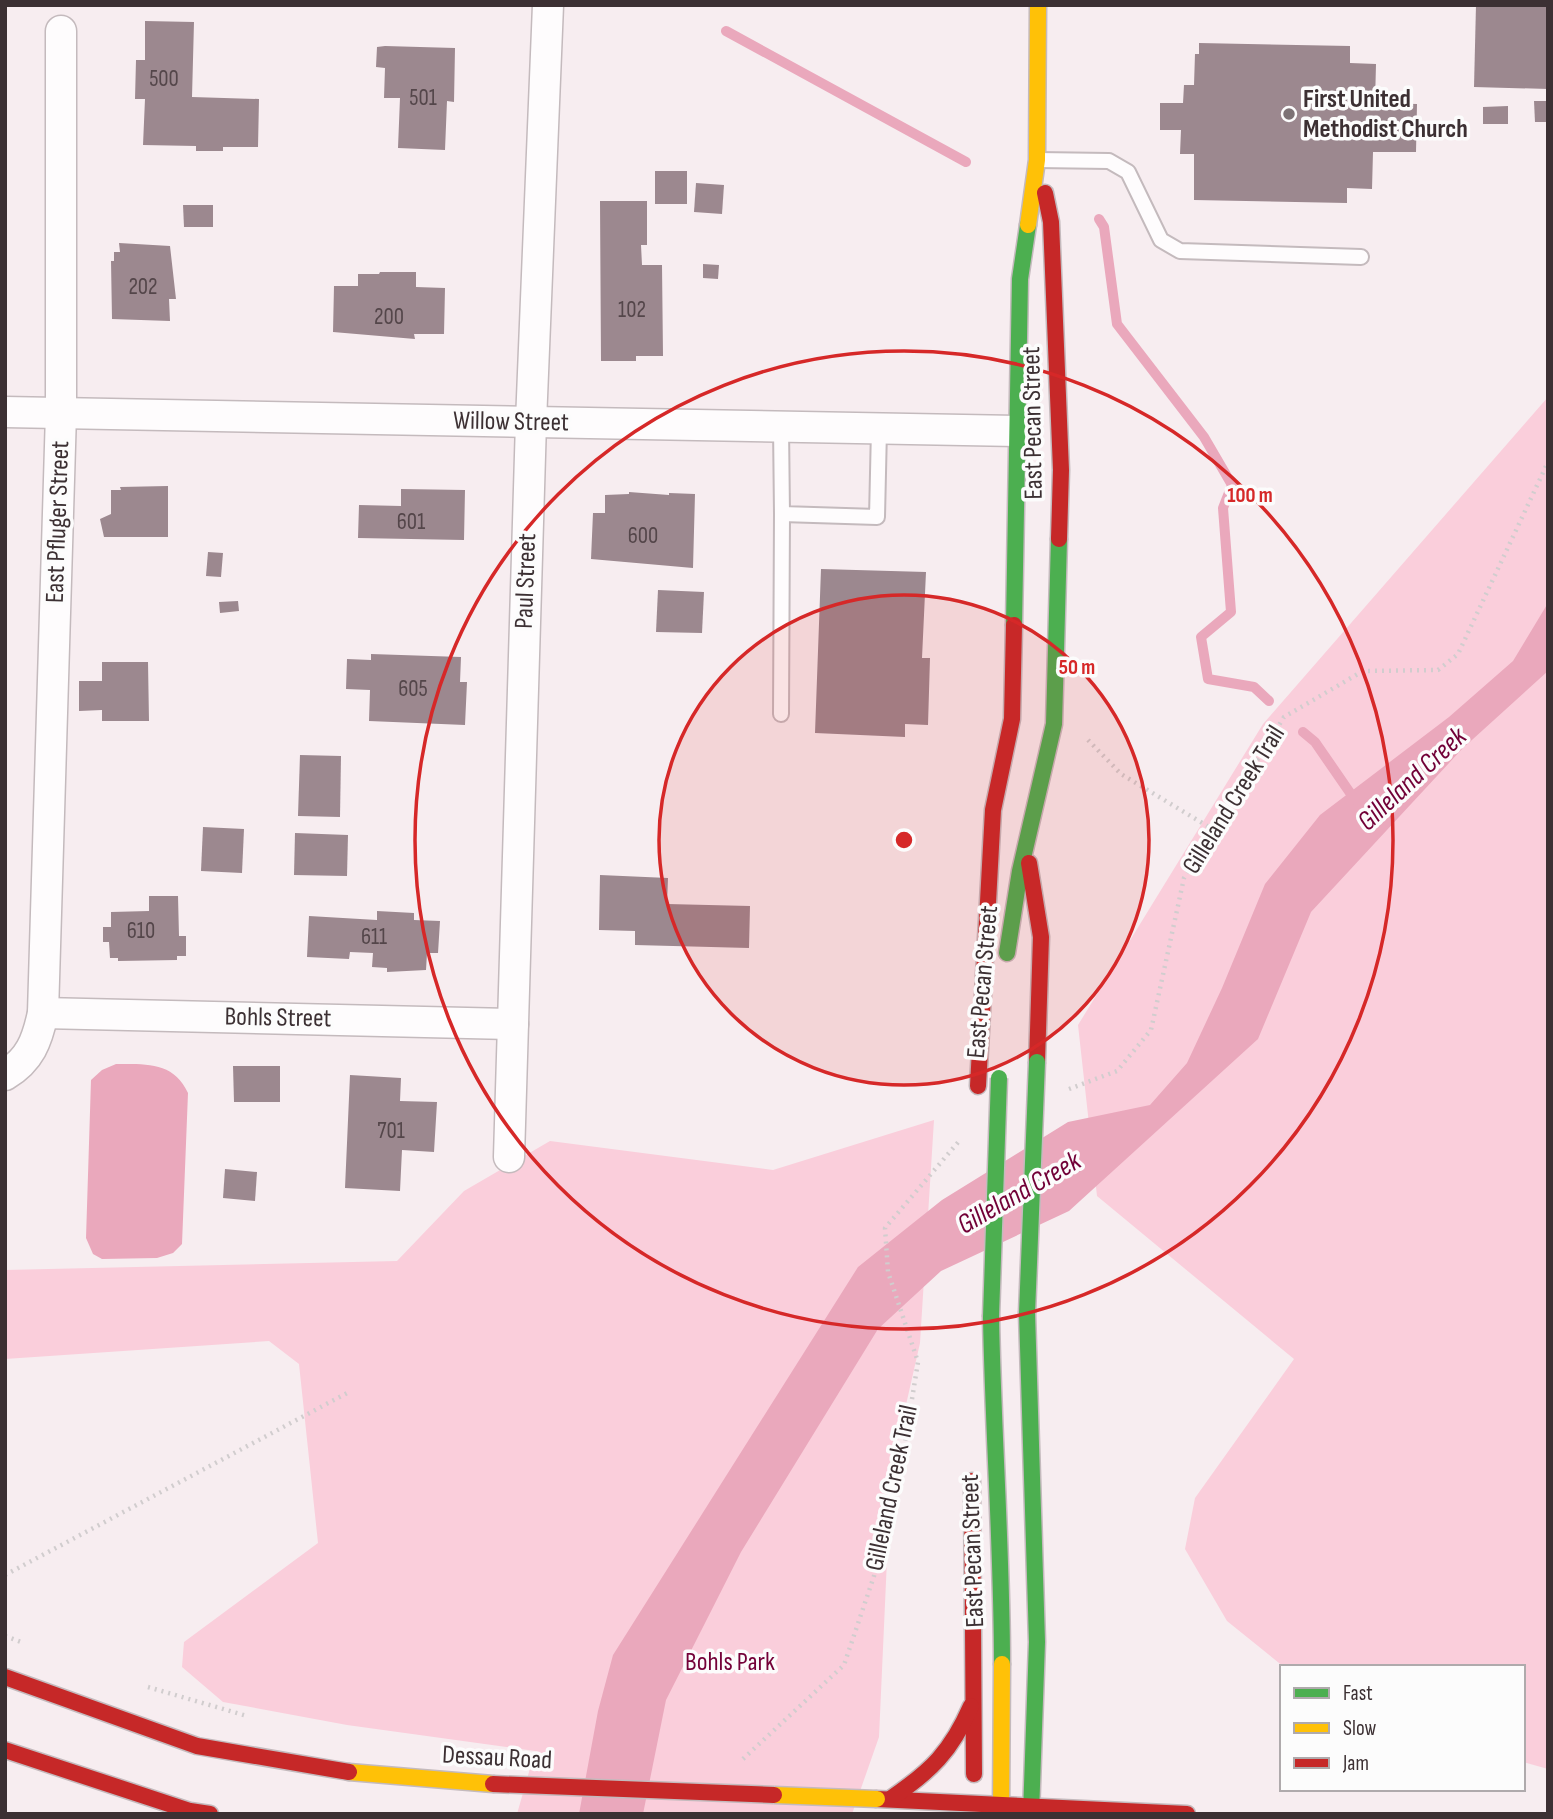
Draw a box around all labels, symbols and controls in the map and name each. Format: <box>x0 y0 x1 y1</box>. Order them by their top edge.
house number: 500 <box>149 65 179 93</box>
house number: 501 <box>409 84 437 112</box>
place label: First United Methodist Church <box>1303 84 1468 145</box>
marker: First United Methodist Church <box>1281 106 1297 122</box>
house number: 202 <box>128 273 158 301</box>
house number: 102 <box>618 296 646 324</box>
house number: 200 <box>374 303 404 331</box>
street label: East Pecan Street <box>1016 346 1050 500</box>
street label: Willow Street <box>453 405 569 439</box>
street label: East Pfluger Street <box>40 440 76 604</box>
text: 100 m <box>1227 483 1273 508</box>
house number: 601 <box>397 508 425 536</box>
house number: 600 <box>628 522 658 550</box>
street label: Paul Street <box>509 533 543 629</box>
text: 50 m <box>1059 655 1095 680</box>
house number: 605 <box>398 675 428 703</box>
water label: Gilleland Creek <box>1351 719 1474 838</box>
street label: Gilleland Creek Trail <box>1176 720 1292 880</box>
centre of rings <box>892 828 916 852</box>
street label: East Pecan Street <box>961 904 1005 1060</box>
house number: 610 <box>127 917 155 945</box>
house number: 611 <box>361 923 387 951</box>
street label: Bohls Street <box>224 1002 332 1034</box>
house number: 701 <box>377 1117 405 1145</box>
water label: Gilleland Creek <box>951 1144 1088 1242</box>
street label: Gilleland Creek Trail <box>859 1402 925 1574</box>
street label: East Pecan Street <box>955 1474 991 1628</box>
park label: Bohls Park <box>685 1647 775 1678</box>
legend <box>1280 1665 1525 1791</box>
text: Fast <box>1343 1681 1373 1706</box>
text: Slow <box>1343 1716 1377 1741</box>
street label: Dessau Road <box>441 1740 553 1776</box>
text: Jam <box>1342 1751 1369 1776</box>

